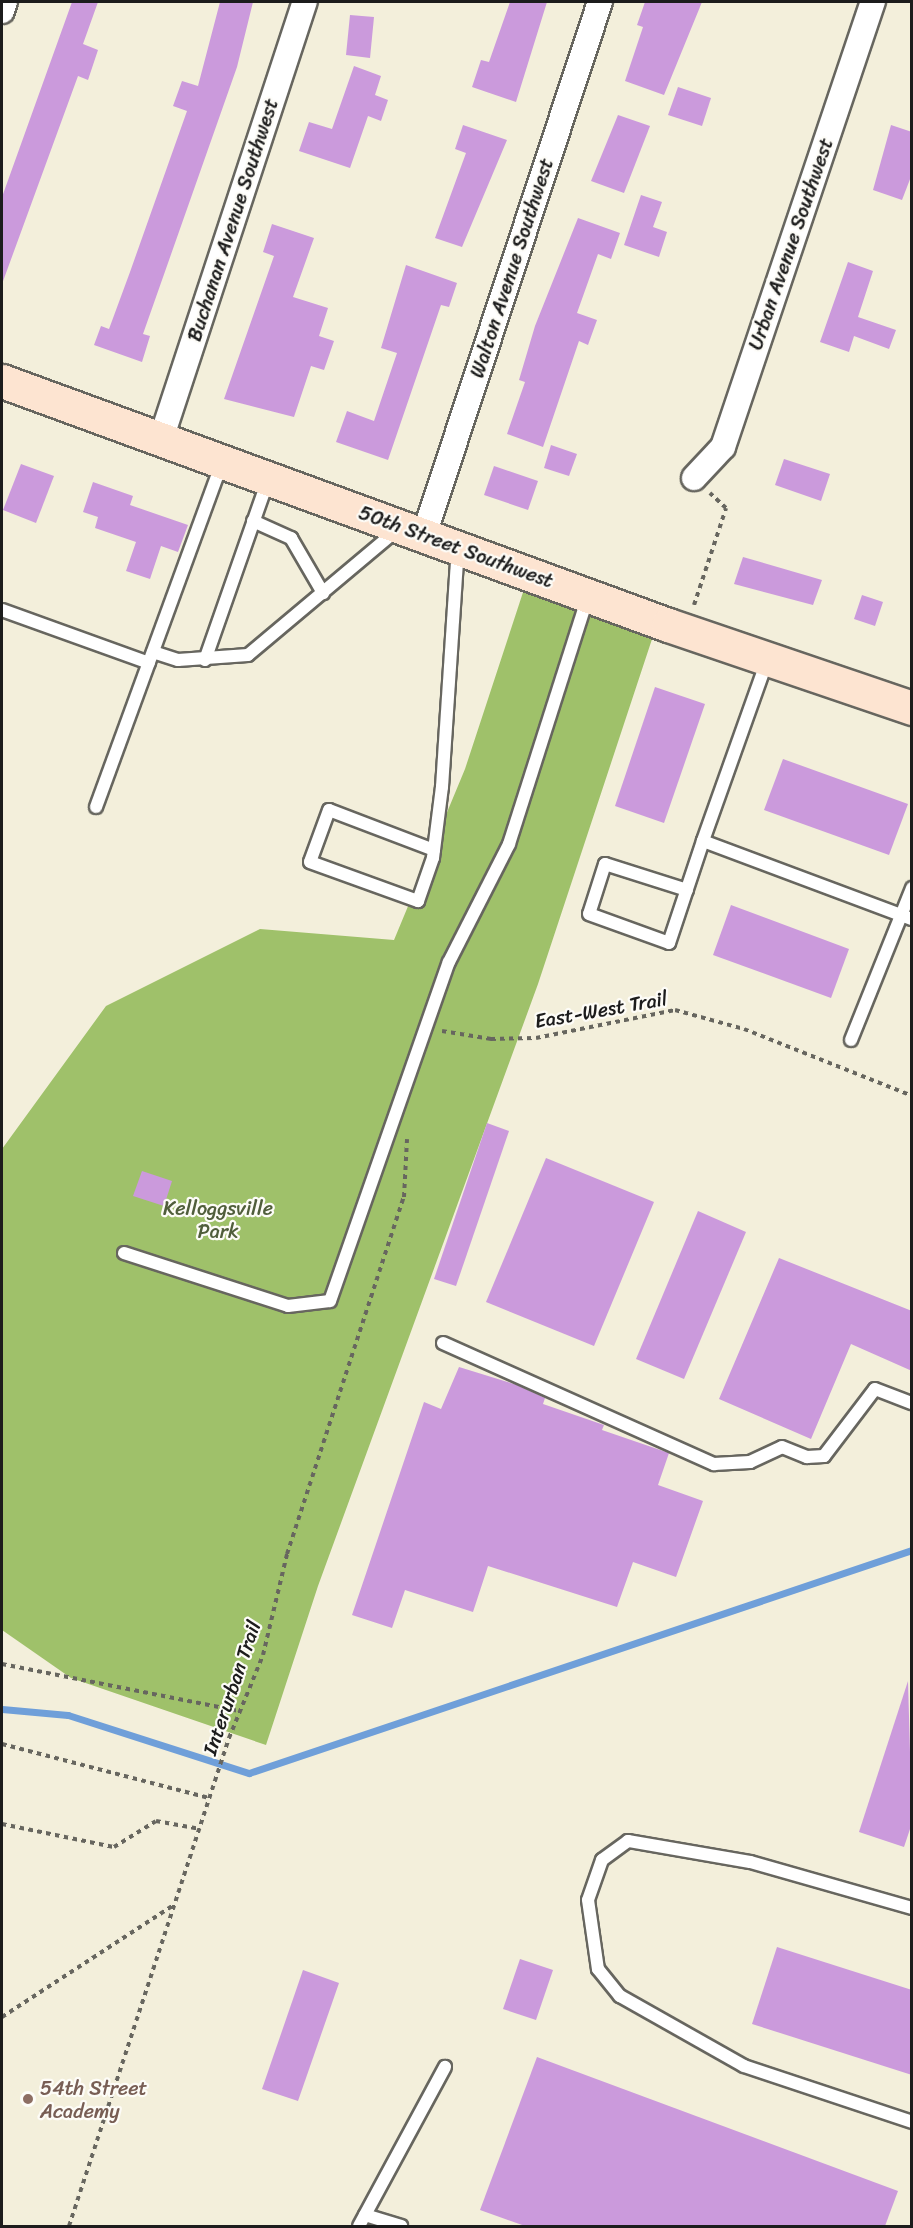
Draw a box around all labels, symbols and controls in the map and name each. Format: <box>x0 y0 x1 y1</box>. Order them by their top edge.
street label: Buchanan Avenue Southwest <box>182 96 284 344</box>
street label: Urban Avenue Southwest <box>744 135 838 353</box>
street label: Walton Avenue Southwest <box>465 155 559 381</box>
street label: 50th Street Southwest <box>355 500 557 594</box>
street label: East-West Trail <box>532 986 670 1034</box>
park label: Kelloggsville Park <box>163 1197 273 1244</box>
street label: Interurban Trail <box>198 1618 266 1758</box>
place label: 54th Street Academy <box>40 2076 147 2123</box>
marker: 54th Street Academy <box>21 2092 35 2106</box>

